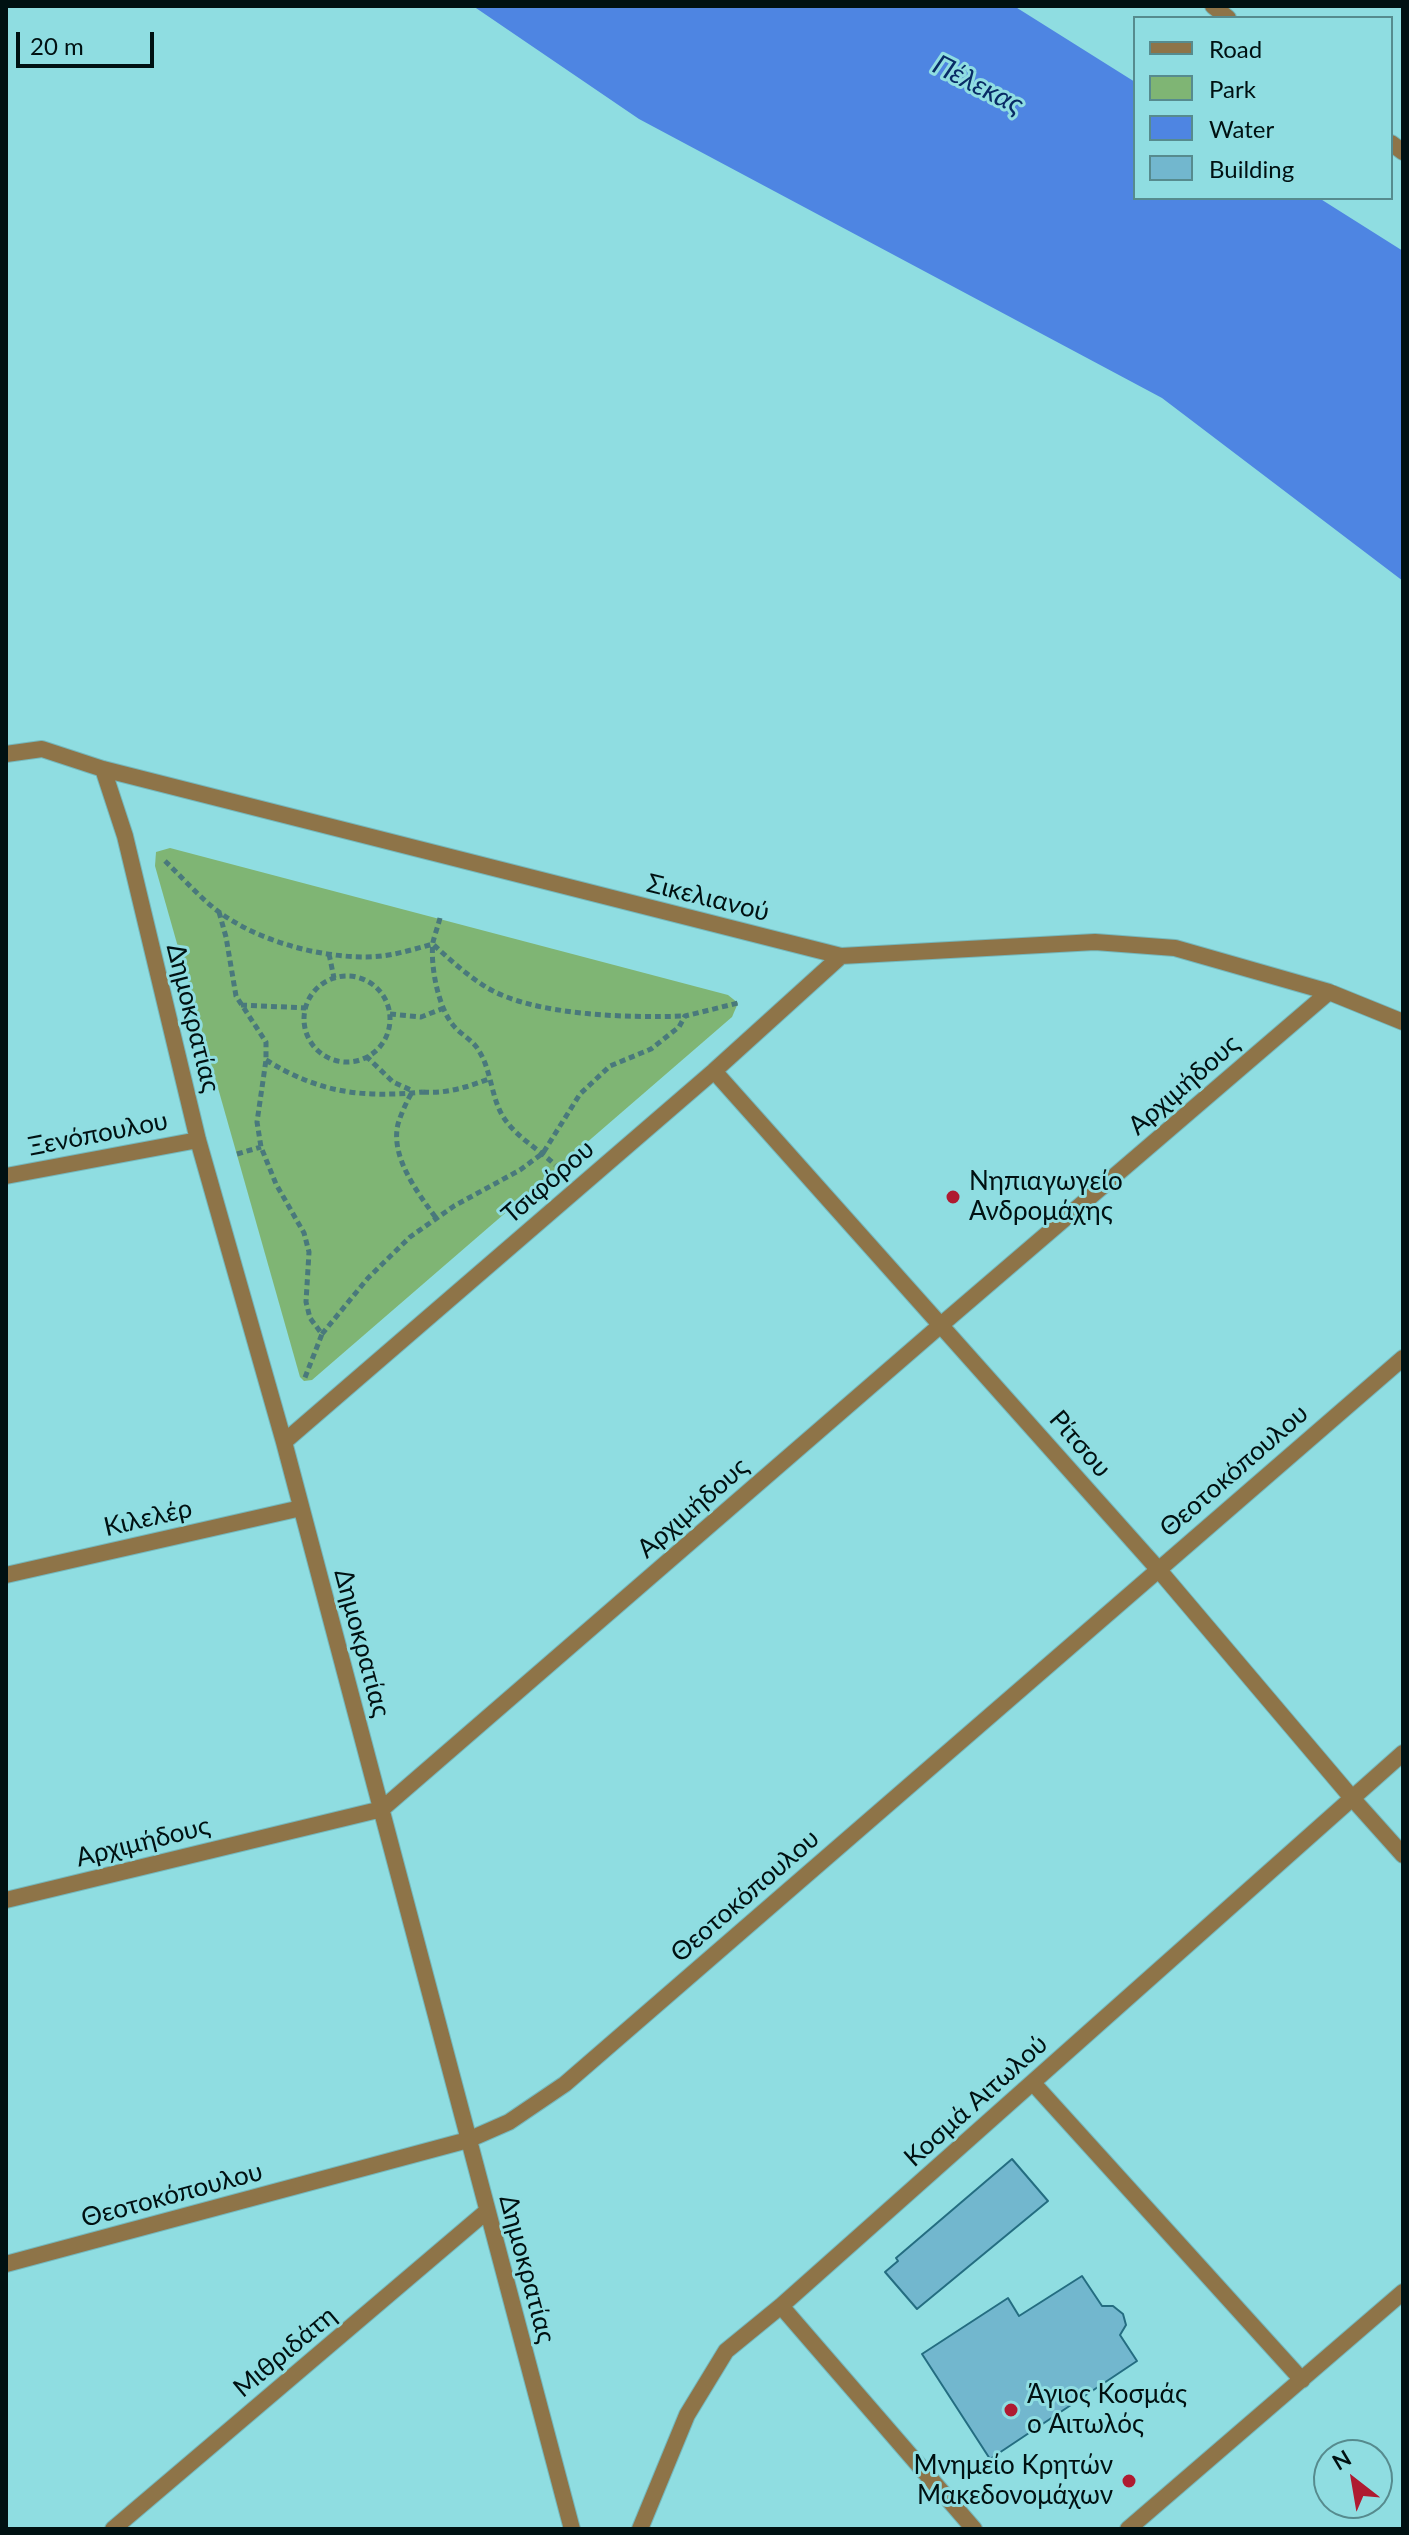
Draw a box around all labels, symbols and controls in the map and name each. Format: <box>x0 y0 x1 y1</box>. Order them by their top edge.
scale bar <box>20 16 158 66</box>
legend <box>1133 16 1393 200</box>
text: 20 m <box>30 31 84 60</box>
text: Road <box>1209 34 1262 63</box>
water label: Πέλεκας <box>927 48 1029 122</box>
text: Park <box>1209 74 1256 103</box>
text: Water <box>1209 114 1274 143</box>
text: Building <box>1209 154 1294 183</box>
street label: Σικελιανού <box>644 868 772 928</box>
street label: Δημοκρατίας <box>159 940 227 1096</box>
street label: Αρχιμήδους <box>1122 1028 1246 1142</box>
street label: Ξενόπουλου <box>25 1105 171 1163</box>
street label: Τσιφόρου <box>495 1133 601 1231</box>
place label: Νηπιαγωγείο Ανδρομάχης <box>969 1166 1123 1228</box>
marker: Νηπιαγωγείο Ανδρομάχης <box>944 1188 962 1206</box>
street label: Θεοτοκόπουλου <box>1153 1398 1315 1544</box>
street label: Ρίτσου <box>1043 1404 1117 1484</box>
street label: Αρχιμήδους <box>631 1451 755 1565</box>
street label: Κιλελέρ <box>101 1493 195 1543</box>
street label: Δημοκρατίας <box>327 1565 397 1721</box>
street label: Αρχιμήδους <box>73 1810 213 1874</box>
street label: Θεοτοκόπουλου <box>664 1823 826 1969</box>
street label: Κοσμά Αιτωλού <box>898 2029 1054 2173</box>
street label: Θεοτοκόπουλου <box>78 2156 266 2234</box>
street label: Δημοκρατίας <box>492 2191 562 2347</box>
street label: Μιθριδάτη <box>227 2300 343 2404</box>
place label: Άγιος Κοσμάς ο Αιτωλός <box>1027 2379 1187 2440</box>
marker: Άγιος Κοσμάς ο Αιτωλός <box>1002 2401 1020 2419</box>
north arrow <box>1313 2439 1393 2519</box>
text: N <box>1327 2444 1356 2476</box>
place label: Μνημείο Κρητών Μακεδονομάχων <box>914 2450 1113 2512</box>
marker: Μνημείο Κρητών Μακεδονομάχων <box>1120 2472 1138 2490</box>

